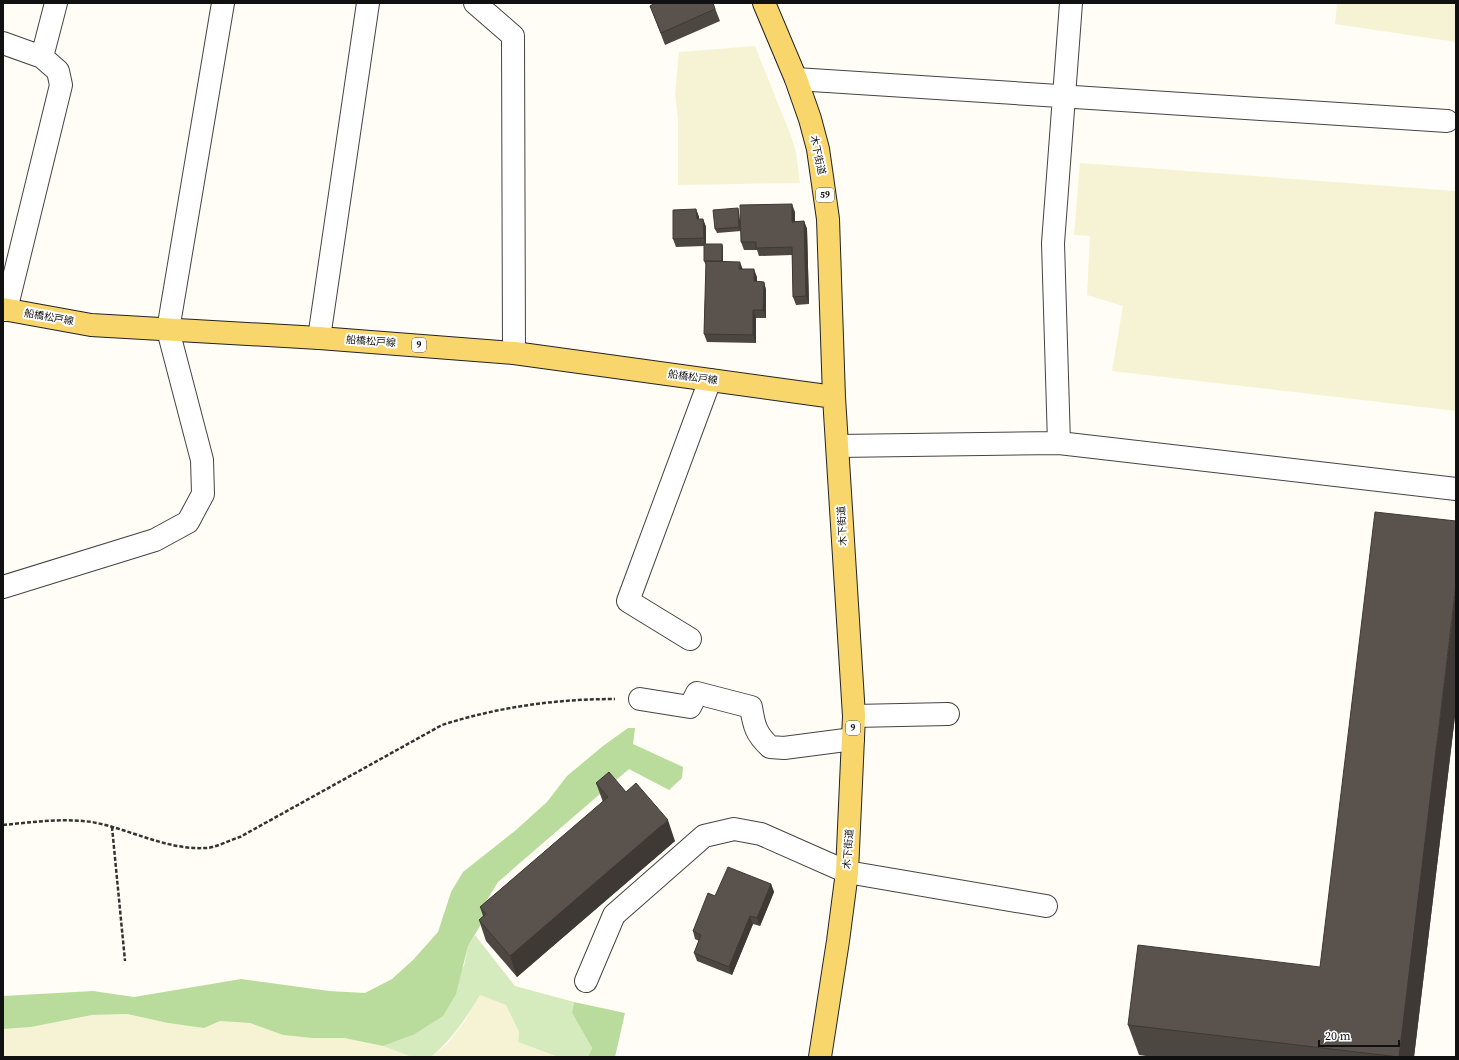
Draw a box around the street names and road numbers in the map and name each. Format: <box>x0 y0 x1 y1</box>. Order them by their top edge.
street label: 木下街道 <box>807 134 829 176</box>
road number: 59 <box>816 188 834 202</box>
street label: 船橋松戸線 <box>23 306 75 328</box>
street label: 船橋松戸線 <box>346 333 396 349</box>
road number: 9 <box>412 338 426 352</box>
street label: 船橋松戸線 <box>667 367 719 387</box>
street label: 木下街道 <box>834 506 850 546</box>
road number: 9 <box>846 721 860 735</box>
street label: 木下街道 <box>840 829 856 869</box>

